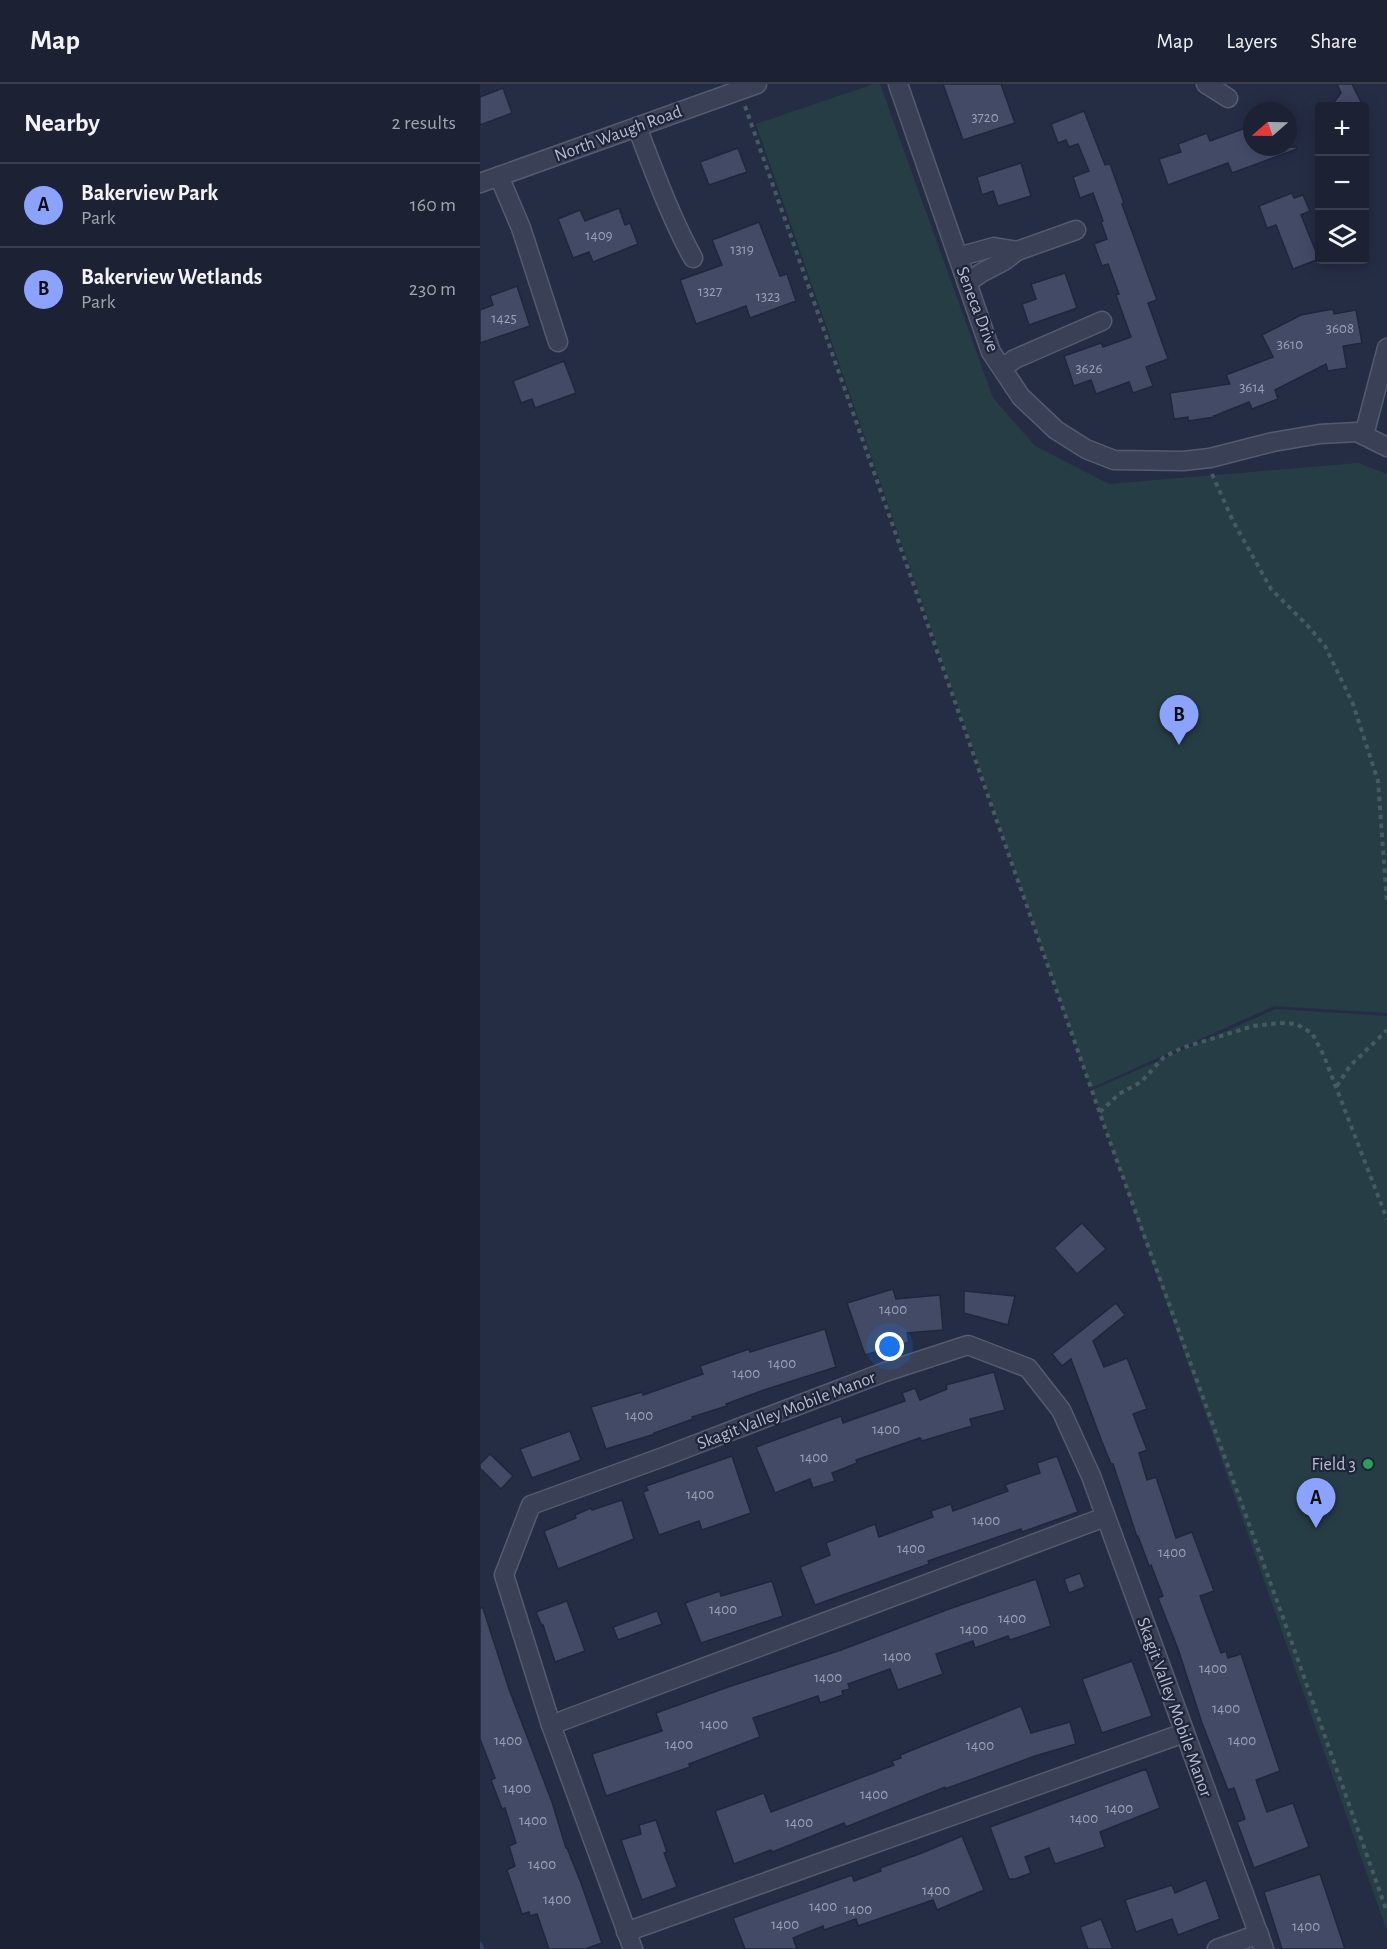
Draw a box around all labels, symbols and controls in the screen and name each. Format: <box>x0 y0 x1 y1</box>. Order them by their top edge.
text: Map <box>30 27 80 55</box>
text: Map <box>1157 31 1193 52</box>
text: Layers <box>1226 31 1277 52</box>
text: Share <box>1310 31 1357 52</box>
north arrow <box>1243 102 1297 156</box>
map controls <box>1315 102 1369 264</box>
button: + <box>1315 102 1369 156</box>
street label: North Waugh Road <box>552 103 684 165</box>
text: Nearby <box>24 110 100 136</box>
house number: 3720 <box>971 110 999 125</box>
text: 2 results <box>392 113 456 133</box>
button: − <box>1315 156 1369 210</box>
text: Bakerview Park <box>81 182 218 204</box>
text: A <box>38 195 50 215</box>
text: 160 m <box>410 195 456 215</box>
text: Park <box>81 208 116 228</box>
button: layers <box>1315 210 1369 264</box>
house number: 1409 <box>585 228 613 243</box>
house number: 1319 <box>730 242 754 257</box>
street label: Seneca Drive <box>953 264 1002 354</box>
text: Bakerview Wetlands <box>81 266 262 288</box>
text: B <box>38 279 49 299</box>
text: 230 m <box>409 279 456 299</box>
house number: 1327 <box>698 284 722 299</box>
house number: 1323 <box>756 289 780 304</box>
text: Park <box>81 292 116 312</box>
house number: 1425 <box>491 311 517 326</box>
house number: 3608 <box>1326 321 1354 336</box>
house number: 3610 <box>1277 337 1303 352</box>
house number: 3626 <box>1075 361 1103 376</box>
house number: 3614 <box>1239 380 1265 395</box>
pin: B <box>1160 696 1198 745</box>
house number: 1400 <box>879 1302 907 1317</box>
your location <box>875 1332 904 1361</box>
house number: 1400 <box>768 1356 796 1371</box>
house number: 1400 <box>732 1366 760 1381</box>
street label: Skagit Valley Mobile Manor <box>695 1368 878 1453</box>
house number: 1400 <box>625 1408 653 1423</box>
house number: 1400 <box>872 1422 900 1437</box>
house number: 1400 <box>800 1450 828 1465</box>
place label: Field 3 <box>1311 1456 1356 1474</box>
marker: Field 3 <box>1361 1457 1375 1471</box>
pin: A <box>1296 1478 1336 1528</box>
house number: 1400 <box>686 1487 714 1502</box>
house number: 1400 <box>972 1513 1000 1528</box>
house number: 1400 <box>897 1541 925 1556</box>
house number: 1400 <box>1158 1545 1186 1560</box>
house number: 1400 <box>709 1602 737 1617</box>
house number: 1400 <box>998 1611 1026 1626</box>
street label: Skagit Valley Mobile Manor <box>1133 1615 1215 1800</box>
house number: 1400 <box>960 1622 988 1637</box>
house number: 1400 <box>883 1649 911 1664</box>
house number: 1400 <box>1199 1661 1227 1676</box>
house number: 1400 <box>814 1670 842 1685</box>
house number: 1400 <box>1212 1701 1240 1716</box>
house number: 1400 <box>700 1717 728 1732</box>
house number: 1400 <box>494 1733 522 1748</box>
house number: 1400 <box>1228 1733 1256 1748</box>
house number: 1400 <box>665 1737 693 1752</box>
house number: 1400 <box>966 1738 994 1753</box>
house number: 1400 <box>503 1781 531 1796</box>
house number: 1400 <box>860 1787 888 1802</box>
house number: 1400 <box>1105 1801 1133 1816</box>
house number: 1400 <box>1070 1811 1098 1826</box>
house number: 1400 <box>519 1813 547 1828</box>
house number: 1400 <box>785 1815 813 1830</box>
house number: 1400 <box>528 1857 556 1872</box>
house number: 1400 <box>922 1883 950 1898</box>
house number: 1400 <box>543 1892 571 1907</box>
house number: 1400 <box>809 1899 837 1914</box>
house number: 1400 <box>844 1902 872 1917</box>
house number: 1400 <box>771 1917 799 1932</box>
house number: 1400 <box>1292 1919 1320 1934</box>

